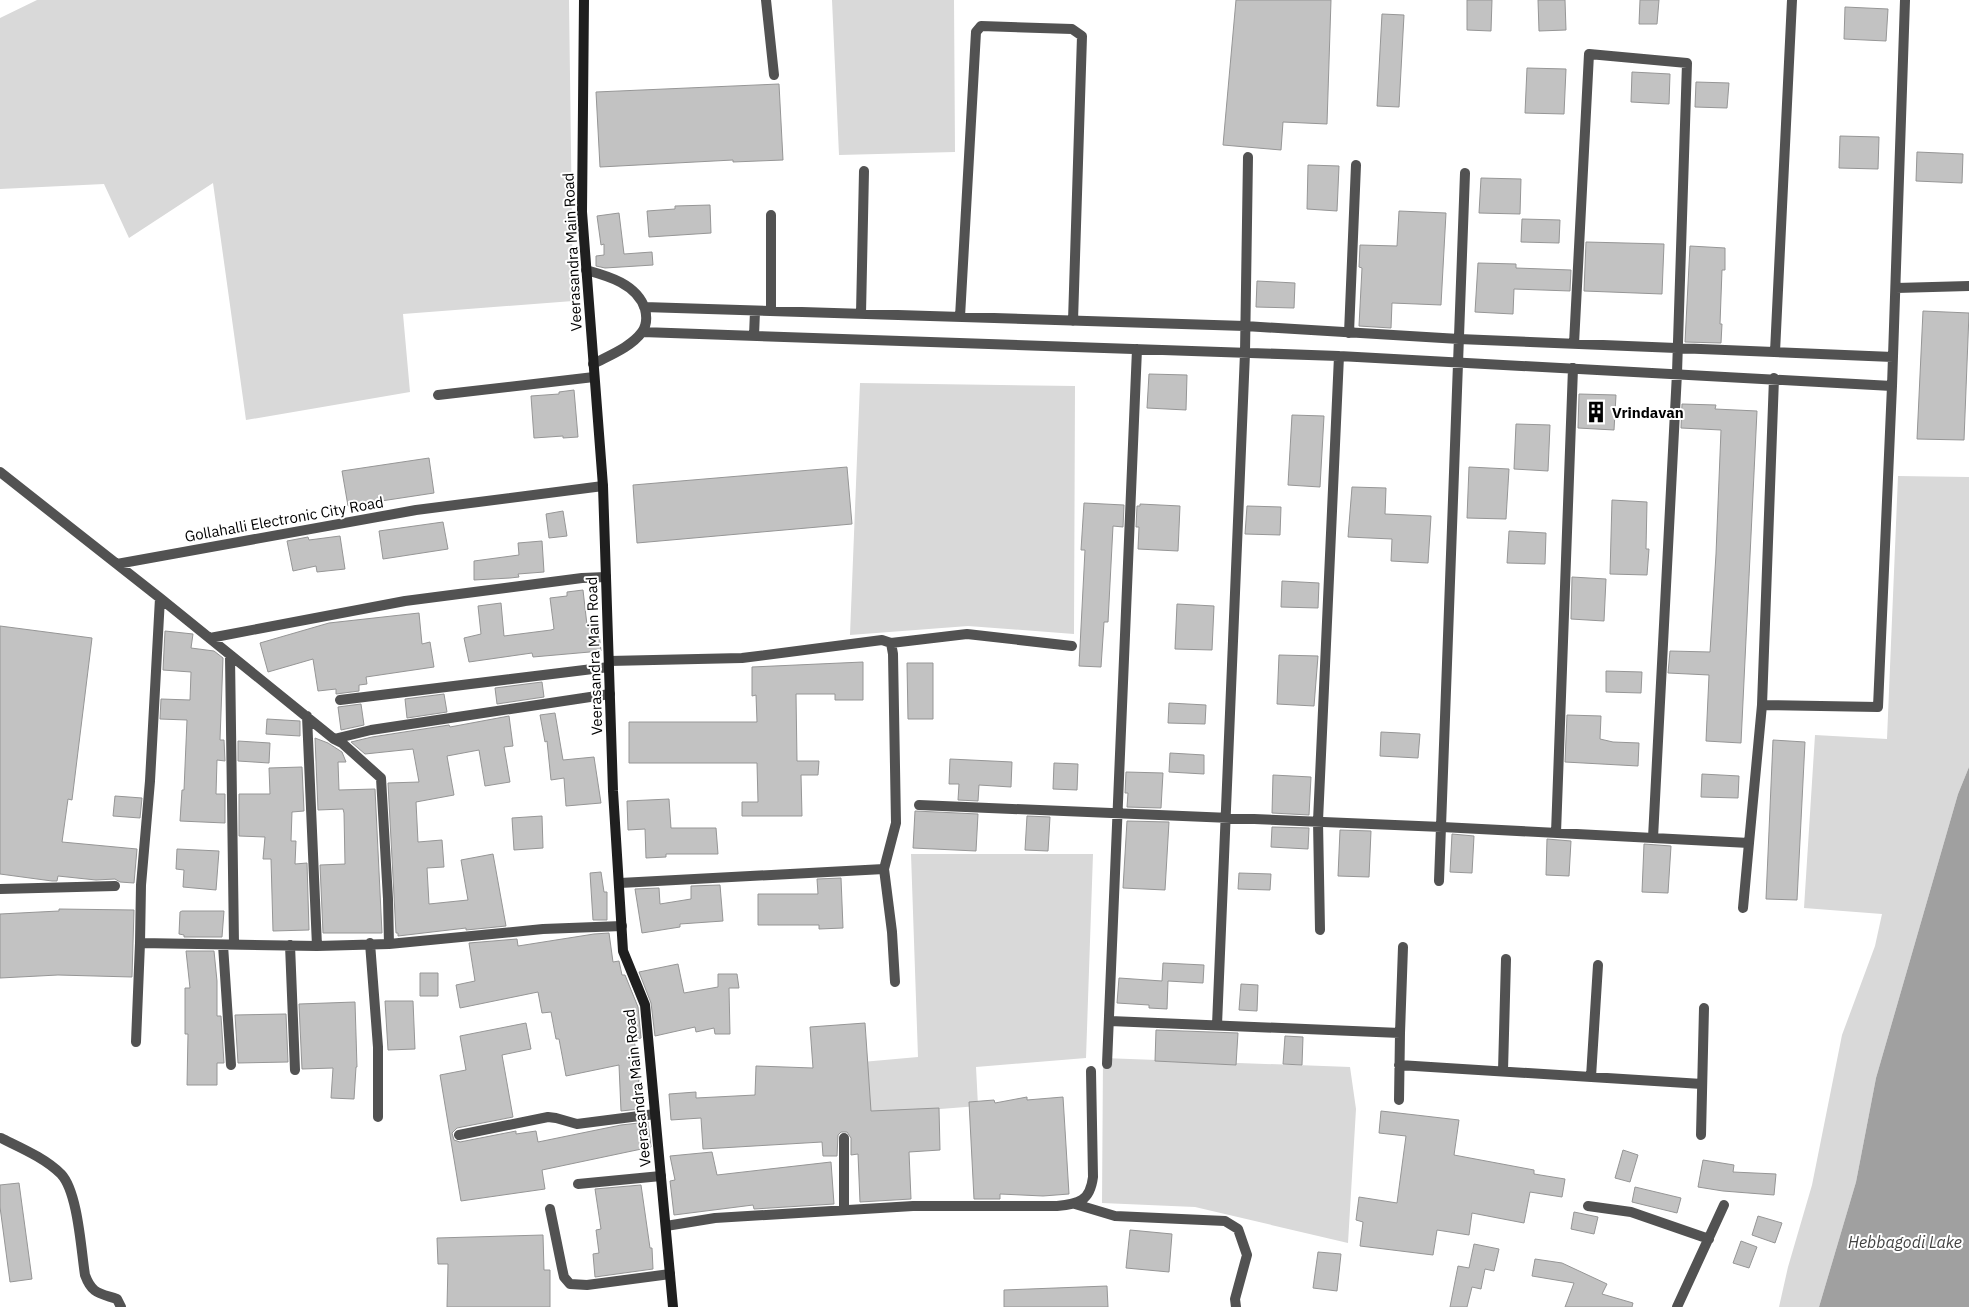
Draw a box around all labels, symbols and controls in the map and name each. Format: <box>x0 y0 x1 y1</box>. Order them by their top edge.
street label: Veerasandra Main Road <box>558 172 586 332</box>
building icon: Vrindavan <box>1583 399 1609 425</box>
place label: Vrindavan <box>1612 403 1684 422</box>
street label: Gollahalli Electronic City Road <box>183 492 385 546</box>
street label: Veerasandra Main Road <box>582 576 606 736</box>
street label: Veerasandra Main Road <box>619 1008 655 1168</box>
water label: Hebbagodi Lake <box>1848 1232 1962 1252</box>

